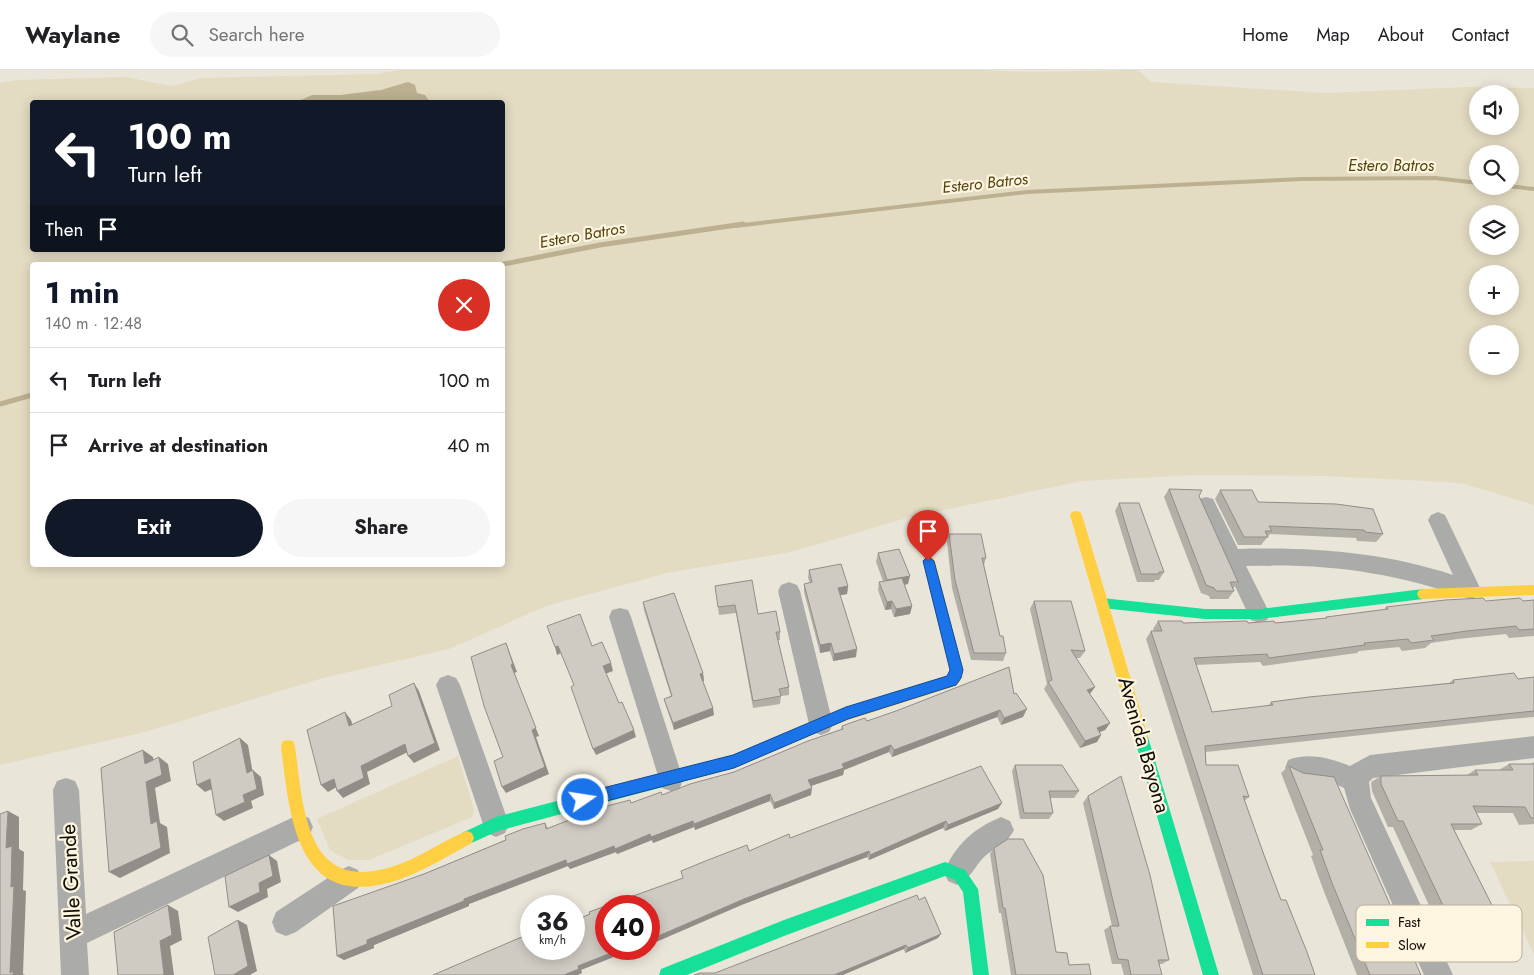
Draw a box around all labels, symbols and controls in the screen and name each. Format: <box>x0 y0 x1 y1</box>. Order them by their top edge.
search box <box>150 12 500 57</box>
text: Waylane <box>25 17 120 52</box>
icon: search <box>168 21 196 49</box>
text: Search here <box>208 21 305 48</box>
text: Home <box>1242 22 1288 48</box>
text: Map <box>1316 22 1350 48</box>
text: About <box>1378 22 1423 48</box>
text: Contact <box>1451 22 1509 48</box>
map controls <box>1469 85 1519 375</box>
button: sound <box>1469 85 1519 135</box>
text: 100 m <box>128 112 231 162</box>
icon: left <box>45 120 110 185</box>
button: search <box>1469 145 1519 195</box>
water label: Estero Batros <box>1348 154 1435 177</box>
text: Turn left <box>128 158 202 190</box>
water label: Estero Batros <box>941 167 1030 199</box>
button: layers <box>1469 205 1519 255</box>
icon: arrive <box>94 215 122 243</box>
text: Then <box>45 216 84 243</box>
water label: Estero Batros <box>538 216 627 254</box>
button: + <box>1469 265 1519 315</box>
text: 1 min <box>45 271 119 314</box>
button: close <box>438 279 490 331</box>
text: 140 m · 12:48 <box>45 312 142 335</box>
button: − <box>1469 325 1519 375</box>
icon: left <box>45 366 73 394</box>
text: Turn left <box>88 367 161 394</box>
text: 100 m <box>438 367 490 394</box>
icon: arrive <box>45 431 73 459</box>
text: Arrive at destination <box>88 432 268 459</box>
text: 40 m <box>447 432 490 459</box>
button: Exit <box>45 499 263 557</box>
button: Share <box>273 499 490 557</box>
pin <box>907 510 949 561</box>
icon: arrive <box>914 517 942 545</box>
street label: Avenida Bayona <box>1110 673 1178 817</box>
position arrow <box>556 773 608 825</box>
street label: Valle Grande <box>53 823 89 941</box>
speed limit sign: 40 <box>595 895 660 960</box>
text: 36 <box>536 903 569 939</box>
legend <box>1356 905 1522 962</box>
text: Fast <box>1398 912 1421 932</box>
text: km/h <box>539 931 566 949</box>
text: Slow <box>1398 935 1426 955</box>

